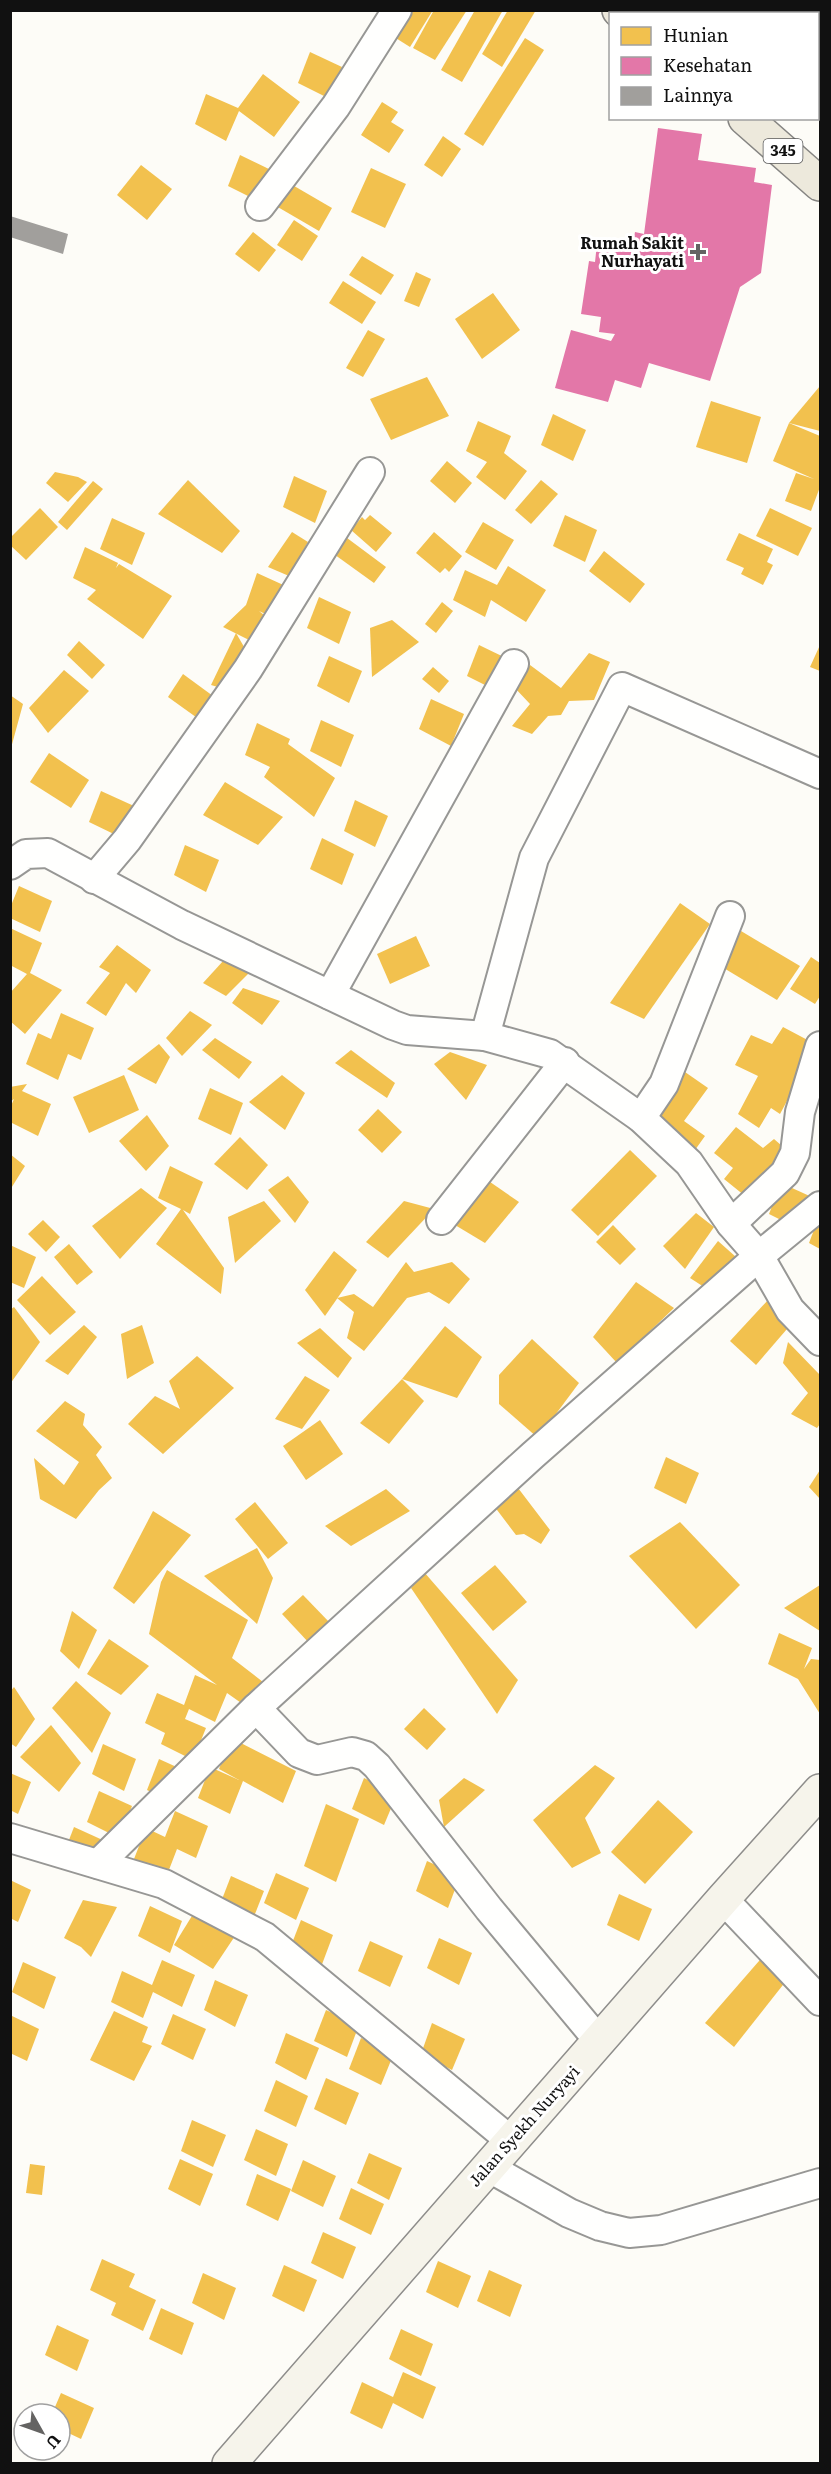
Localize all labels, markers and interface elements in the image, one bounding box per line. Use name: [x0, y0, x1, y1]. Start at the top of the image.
legend: [609, 12, 819, 120]
text: Hunian: [663, 21, 729, 48]
text: Kesehatan: [663, 51, 752, 78]
text: Lainnya: [663, 81, 733, 108]
road number: 345: [764, 139, 802, 163]
place label: Rumah Sakit Nurhayati: [580, 230, 684, 272]
marker: Rumah Sakit Nurhayati: [689, 243, 707, 261]
street label: Jalan Syekh Nuryayi: [462, 2059, 584, 2191]
north arrow: [12, 2402, 72, 2462]
text: U: [41, 2430, 67, 2455]

